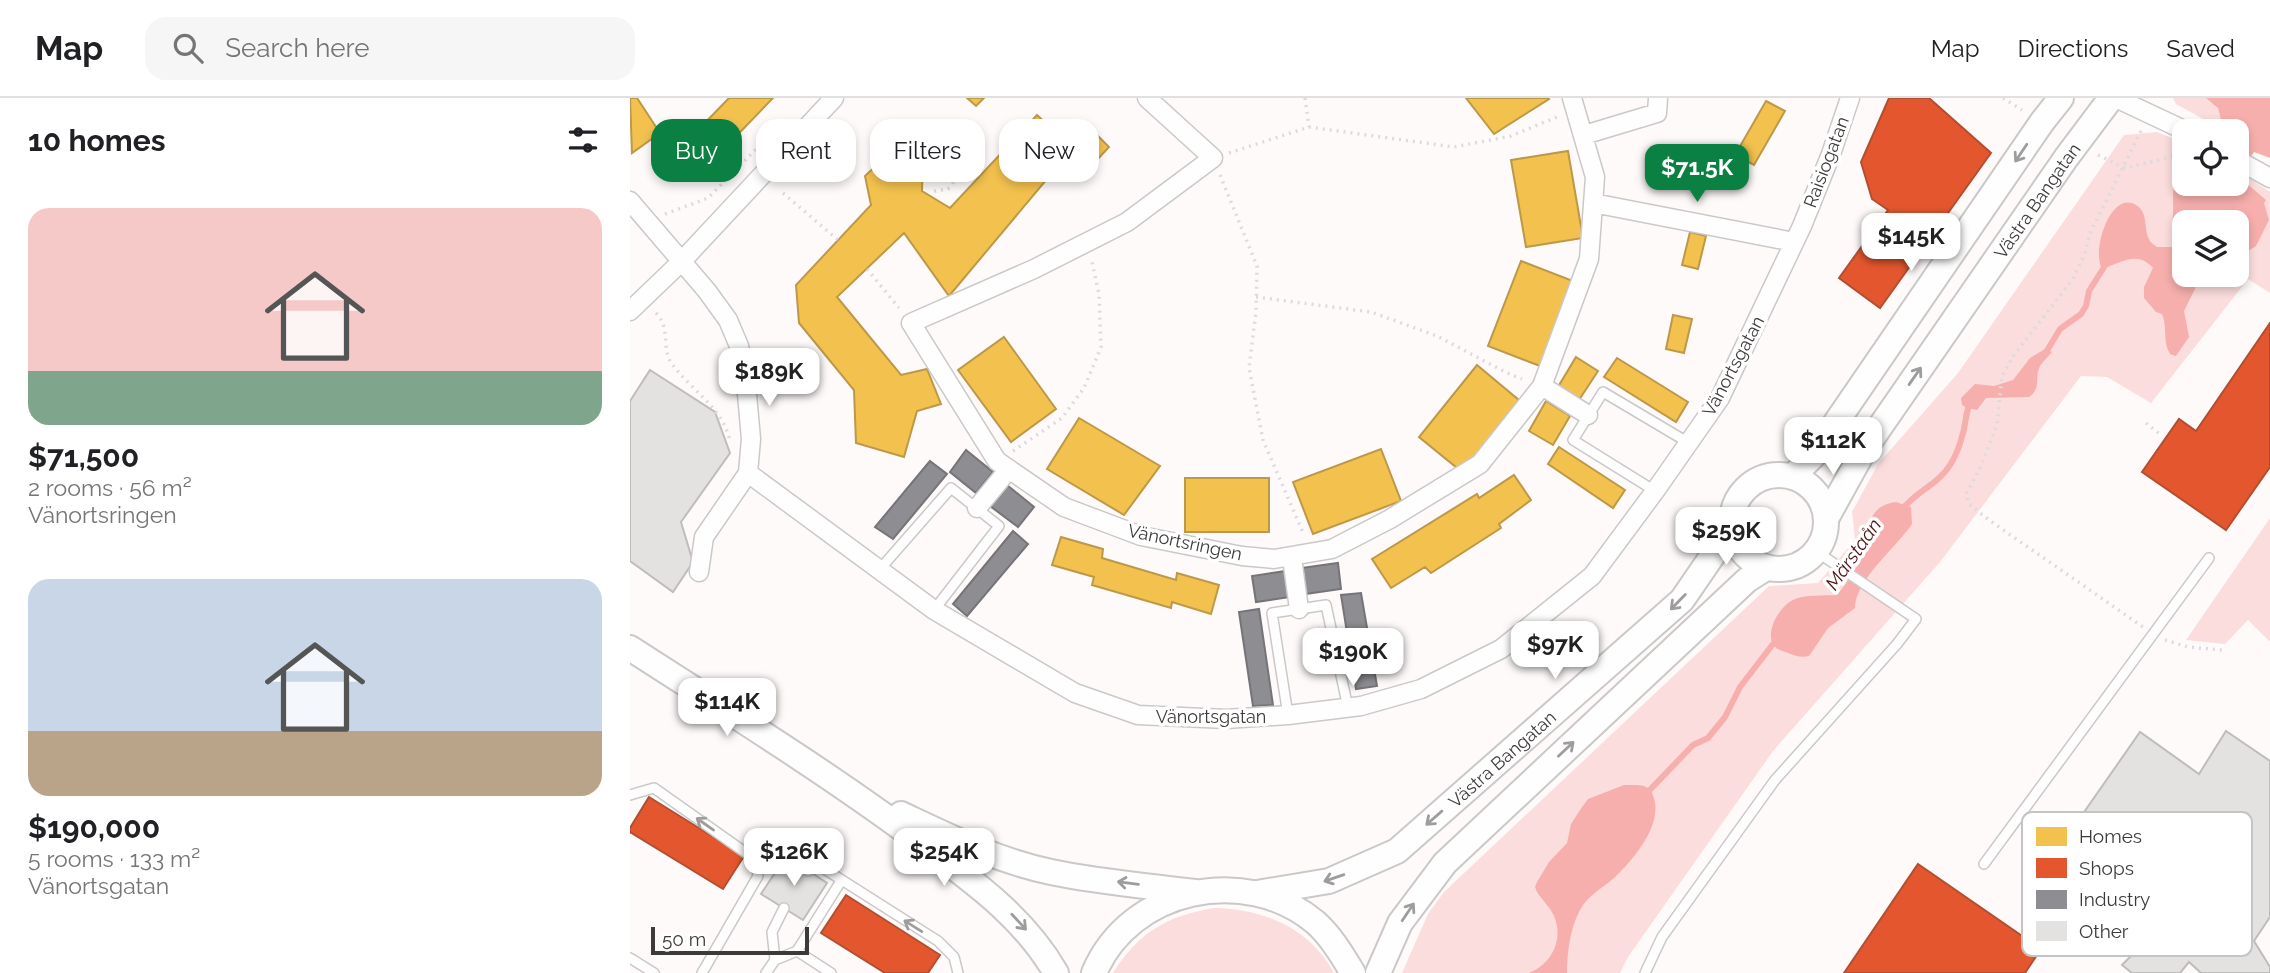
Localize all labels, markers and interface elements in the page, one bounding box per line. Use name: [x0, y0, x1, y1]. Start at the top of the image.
search box: [145, 17, 635, 80]
text: Map: [35, 29, 103, 68]
icon: search: [169, 29, 207, 67]
text: Search here: [225, 33, 370, 63]
text: Map: [1931, 34, 1980, 63]
text: Directions: [2018, 34, 2128, 63]
text: Saved: [2166, 34, 2235, 63]
street label: Raisiogatan: [1799, 113, 1853, 211]
chip: Buy: [651, 119, 742, 182]
chip: Rent: [756, 119, 856, 182]
chip: Filters: [870, 119, 985, 182]
chip: New: [999, 119, 1099, 182]
map controls: [2172, 119, 2249, 287]
button: locate: [2172, 119, 2249, 196]
icon: filters: [564, 121, 602, 159]
text: 10 homes: [28, 123, 165, 158]
street label: Västra Bangatan: [1989, 139, 2084, 262]
one-way arrow: [2014, 143, 2028, 162]
pin: $71.5K: [1640, 144, 1754, 204]
text: $71.5K: [1661, 153, 1733, 180]
button: layers: [2172, 210, 2249, 287]
pin: $145K: [1862, 214, 1960, 273]
text: $145K: [1877, 222, 1945, 249]
icon: home: [252, 253, 378, 379]
street label: Vänortsgatan: [1698, 312, 1768, 420]
pin: $189K: [720, 348, 818, 408]
text: $189K: [735, 357, 803, 384]
one-way arrow: [1908, 367, 1922, 386]
pin: $112K: [1784, 418, 1882, 477]
text: $112K: [1800, 426, 1866, 453]
text: $71,500: [28, 439, 139, 474]
text: 2 rooms · 56 m²: [28, 474, 192, 501]
text: Vänortsringen: [28, 501, 177, 528]
pin: $259K: [1677, 508, 1775, 567]
water label: Märstaån: [1821, 514, 1885, 594]
text: $259K: [1691, 516, 1761, 543]
street label: Vänortsringen: [1126, 520, 1244, 564]
one-way arrow: [1669, 594, 1686, 611]
pin: $97K: [1514, 622, 1596, 681]
icon: home: [252, 624, 378, 750]
pin: $190K: [1304, 628, 1402, 688]
text: $97K: [1527, 630, 1583, 657]
text: $190K: [1319, 637, 1388, 664]
pin: $114K: [678, 678, 776, 738]
text: $114K: [694, 687, 760, 714]
street label: Vänortsgatan: [1156, 706, 1266, 727]
street label: Västra Bangatan: [1444, 706, 1560, 812]
one-way arrow: [1557, 741, 1574, 758]
text: $190,000: [28, 810, 160, 845]
one-way arrow: [1425, 810, 1443, 826]
legend: [2022, 812, 2252, 956]
one-way arrow: [696, 817, 715, 831]
text: Homes: [2079, 825, 2142, 847]
pin: $126K: [745, 828, 843, 888]
pin: $254K: [895, 828, 993, 888]
text: $126K: [760, 837, 828, 864]
text: $254K: [910, 837, 978, 864]
text: 5 rooms · 133 m²: [28, 845, 200, 872]
text: Shops: [2079, 857, 2134, 879]
text: Vänortsgatan: [28, 872, 169, 899]
one-way arrow: [1324, 873, 1346, 885]
one-way arrow: [1117, 877, 1140, 890]
text: Industry: [2079, 888, 2150, 910]
one-way arrow: [1401, 903, 1415, 922]
one-way arrow: [1010, 913, 1027, 930]
one-way arrow: [904, 918, 924, 932]
text: Other: [2079, 920, 2129, 942]
scale bar: [651, 924, 808, 956]
text: 50 m: [662, 928, 706, 950]

